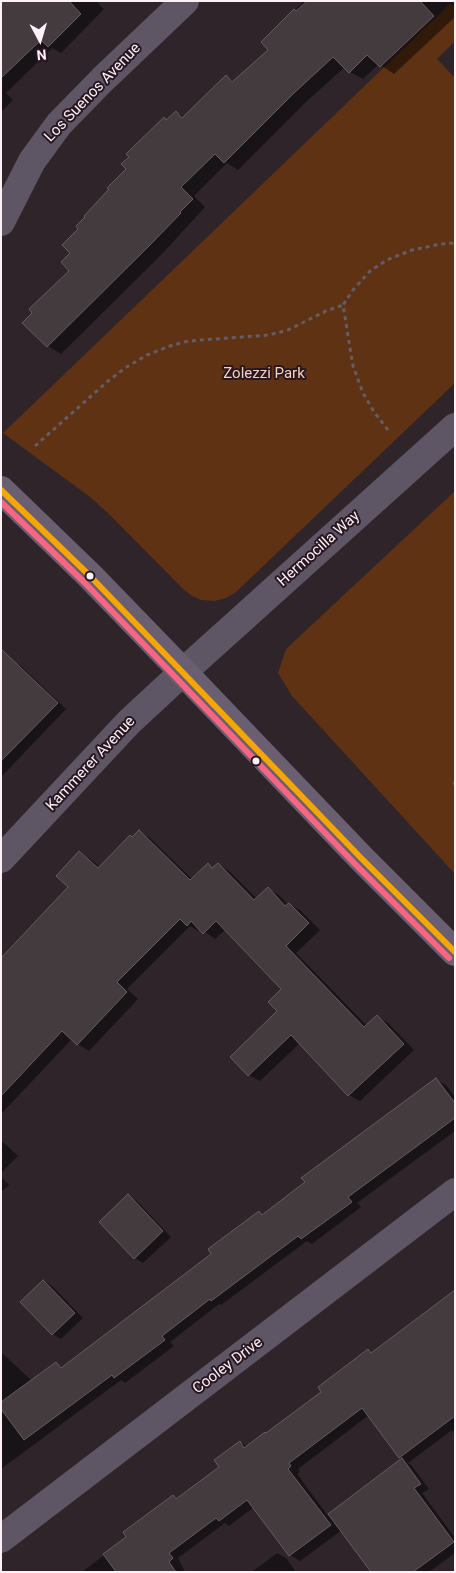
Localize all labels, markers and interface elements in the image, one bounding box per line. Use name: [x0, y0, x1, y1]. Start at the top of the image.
north arrow: [15, 15, 65, 65]
street label: Los Suenos Avenue: [41, 40, 145, 146]
text: N: [36, 46, 47, 63]
park label: Zolezzi Park: [223, 365, 305, 383]
street label: Hermocilla Way: [274, 507, 364, 591]
unlabelled marker: [85, 571, 95, 581]
street label: Kammerer Avenue: [43, 713, 139, 815]
unlabelled marker: [251, 756, 261, 766]
street label: Cooley Drive: [189, 1334, 267, 1398]

